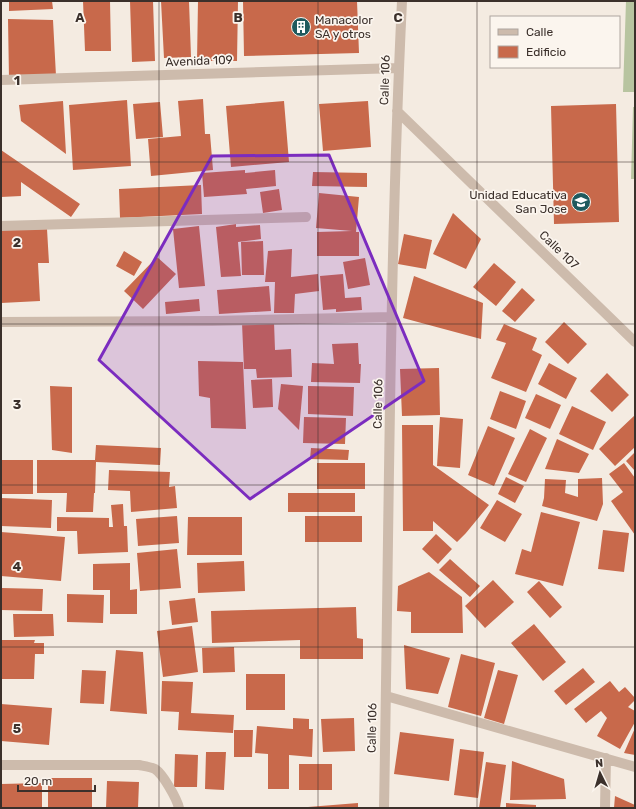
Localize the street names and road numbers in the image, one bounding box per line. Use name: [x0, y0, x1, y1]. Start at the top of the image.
street label: Avenida 109: [165, 53, 233, 69]
street label: Calle 106: [377, 55, 393, 105]
street label: Calle 107: [537, 228, 581, 272]
street label: Calle 106: [371, 379, 385, 429]
street label: Calle 106: [365, 703, 379, 753]

